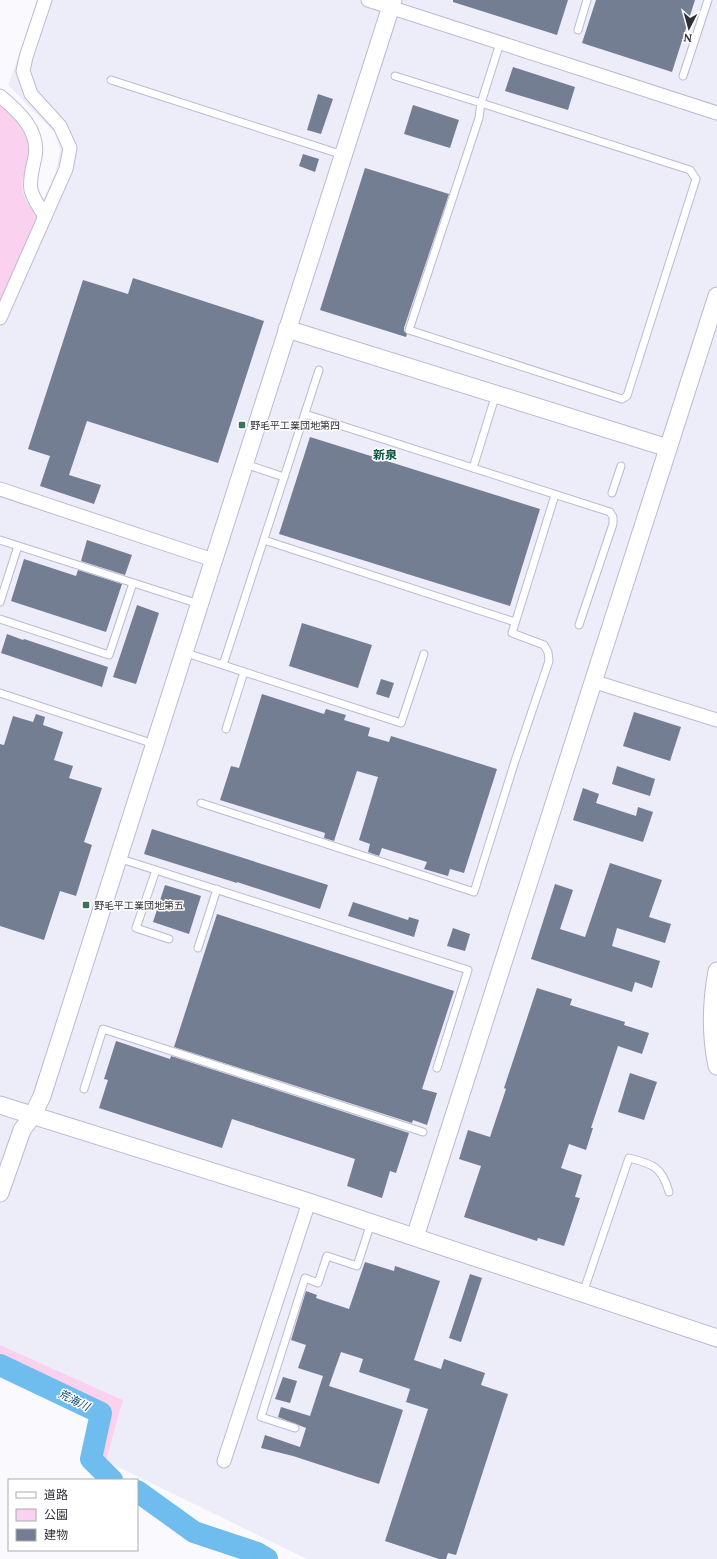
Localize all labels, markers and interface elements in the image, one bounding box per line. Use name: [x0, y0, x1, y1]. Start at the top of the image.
north arrow: [669, 8, 709, 48]
text: N: [683, 30, 693, 45]
place label: 野毛平工業団地第四: [250, 419, 340, 432]
marker: 野毛平工業団地第四: [237, 420, 247, 430]
district label: 新泉: [373, 447, 397, 462]
place label: 野毛平工業団地第五: [94, 899, 184, 912]
marker: 野毛平工業団地第五: [81, 900, 91, 910]
water label: 荒海川: [56, 1386, 93, 1414]
legend: [8, 1479, 138, 1551]
text: 道路: [44, 1487, 68, 1502]
text: 公園: [44, 1507, 68, 1522]
text: 建物: [44, 1527, 68, 1542]

